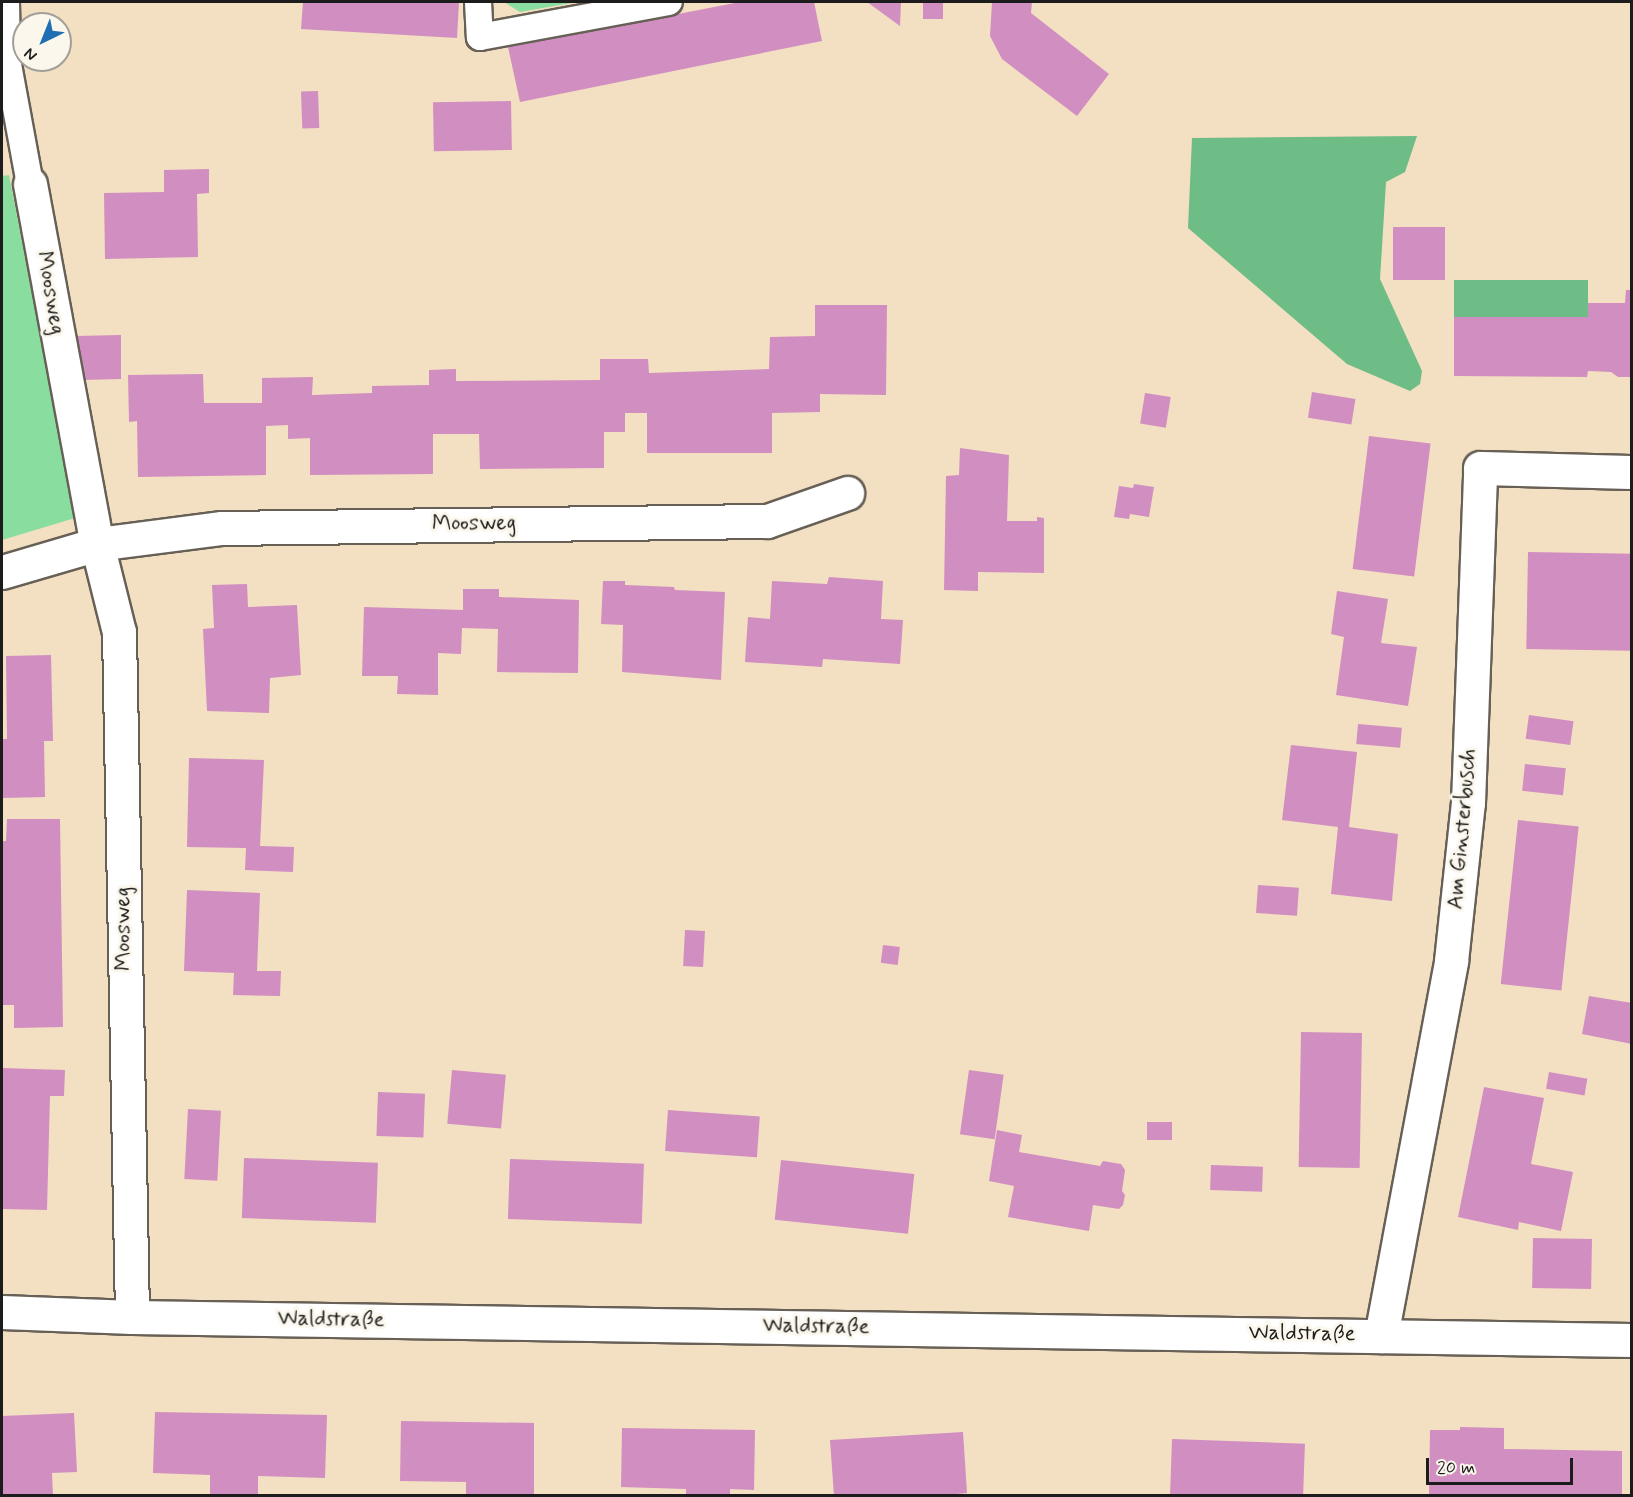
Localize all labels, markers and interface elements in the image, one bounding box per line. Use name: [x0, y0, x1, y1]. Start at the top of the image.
north arrow: [12, 12, 72, 72]
text: N: [20, 43, 42, 65]
street label: Moosweg: [30, 249, 70, 337]
street label: Moosweg: [432, 510, 516, 538]
street label: Am Ginsterbusch: [1443, 750, 1483, 908]
street label: Moosweg: [110, 887, 138, 971]
street label: Waldstraße: [277, 1306, 385, 1334]
street label: Waldstraße: [762, 1313, 870, 1341]
street label: Waldstraße: [1248, 1320, 1356, 1348]
scale bar: [1429, 1446, 1576, 1484]
text: 20 m: [1437, 1456, 1475, 1480]

